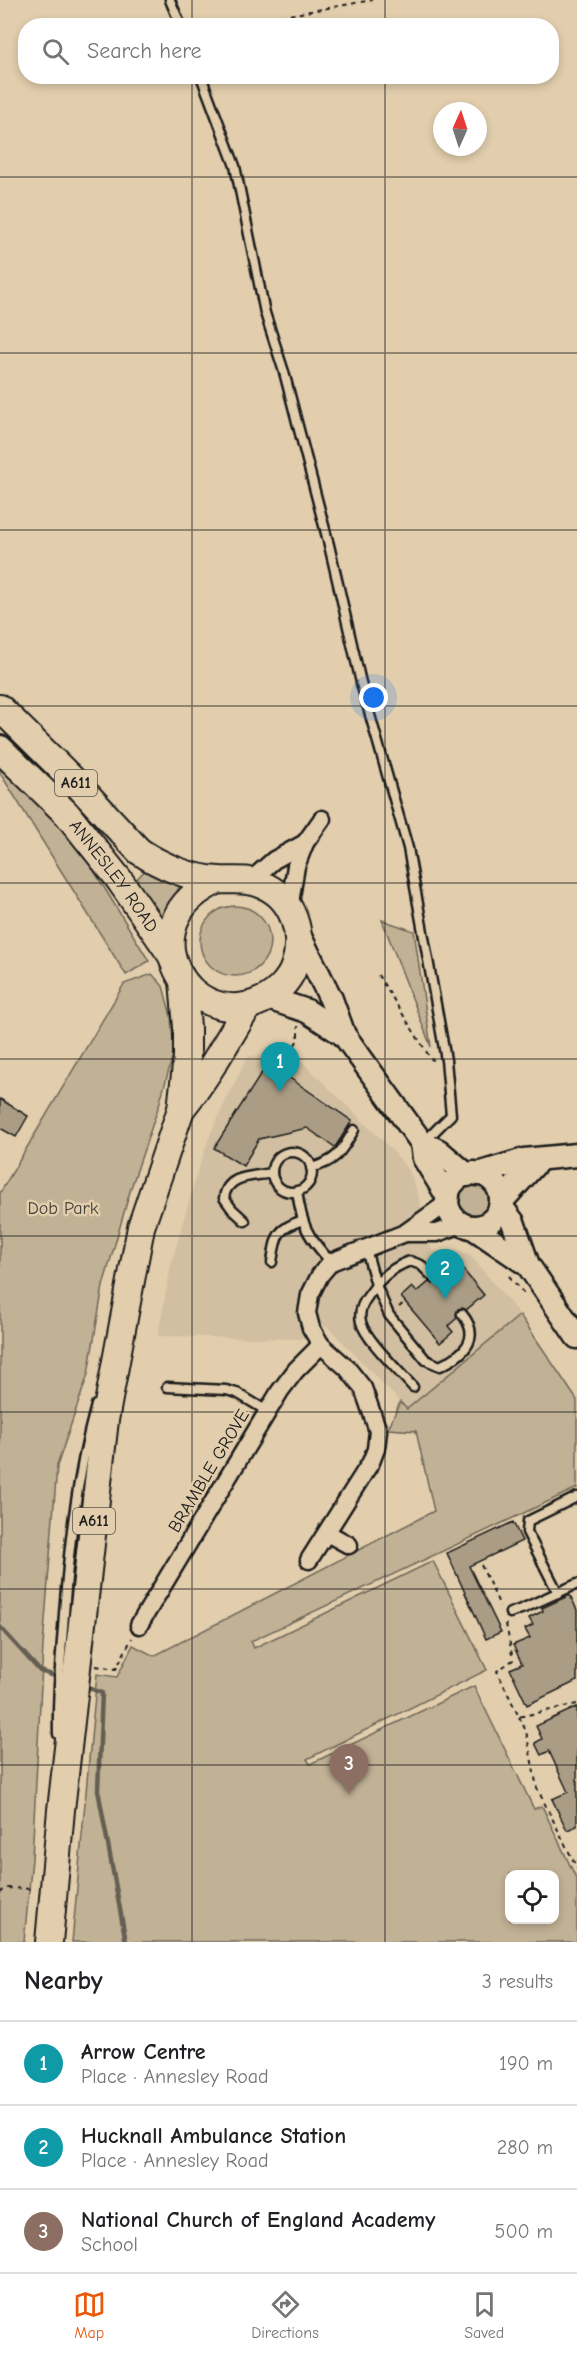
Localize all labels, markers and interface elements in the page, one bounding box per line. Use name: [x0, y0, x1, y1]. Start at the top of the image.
search box: [18, 18, 559, 84]
icon: search: [39, 35, 72, 68]
text: Search here: [87, 38, 202, 64]
north arrow: [433, 102, 487, 156]
your location: [359, 683, 388, 712]
road number: A611: [55, 770, 97, 796]
street label: ANNESLEY ROAD: [65, 815, 163, 936]
pin: 1: [260, 1042, 300, 1092]
park label: Dob Park: [28, 1198, 99, 1219]
pin: 2: [426, 1250, 464, 1299]
street label: BRAMBLE GROVE: [164, 1406, 254, 1536]
road number: A611: [73, 1508, 115, 1534]
pin: 3: [330, 1744, 368, 1794]
map controls: [505, 1870, 559, 1924]
button: locate: [505, 1870, 559, 1924]
text: Nearby: [24, 1966, 103, 1996]
text: 3 results: [482, 1970, 553, 1993]
text: Arrow Centre: [81, 2039, 206, 2065]
text: 1: [40, 2052, 47, 2075]
text: 190 m: [499, 2052, 553, 2075]
text: Place · Annesley Road: [81, 2065, 269, 2088]
text: Hucknall Ambulance Station: [81, 2123, 346, 2149]
text: 2: [39, 2136, 48, 2159]
text: 280 m: [497, 2136, 553, 2159]
text: Place · Annesley Road: [81, 2149, 269, 2172]
text: National Church of England Academy: [81, 2207, 435, 2233]
text: 3: [39, 2220, 48, 2243]
text: 500 m: [495, 2220, 553, 2243]
text: School: [81, 2233, 138, 2256]
tab: Map: [73, 2288, 106, 2342]
tab: Directions: [251, 2288, 319, 2342]
tab: Saved: [464, 2288, 504, 2342]

